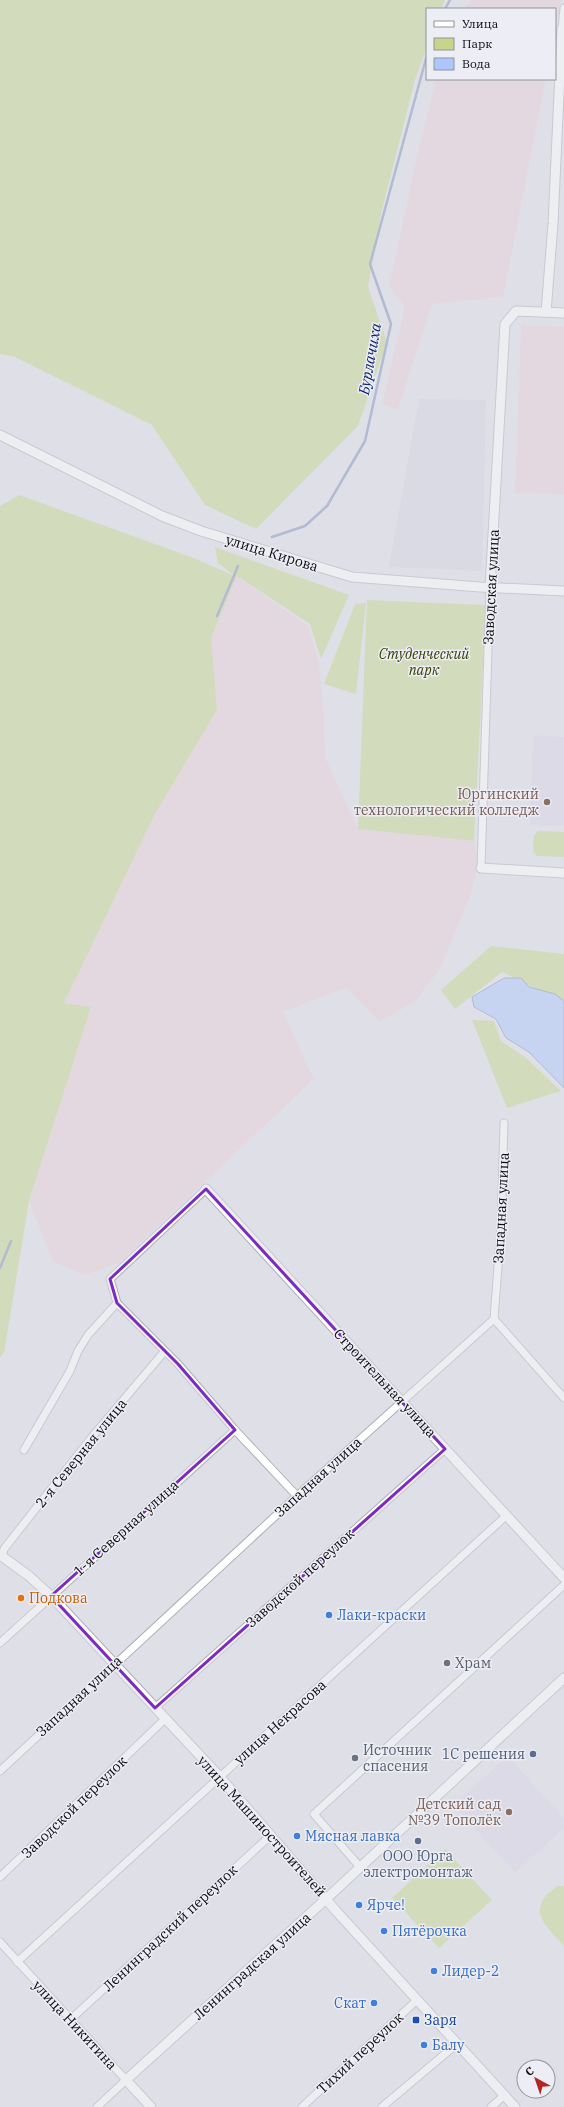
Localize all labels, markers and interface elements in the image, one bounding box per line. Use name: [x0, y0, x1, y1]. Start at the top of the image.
legend: [426, 8, 556, 80]
text: Улица: [462, 16, 499, 31]
text: Парк: [462, 36, 492, 51]
text: Вода: [462, 56, 491, 71]
water label: Бурлачиха: [354, 321, 385, 397]
street label: Заводская улица: [479, 528, 503, 645]
street label: улица Кирова: [224, 530, 321, 576]
park label: Студенческий парк: [379, 645, 469, 679]
place label: Юргинский технологический колледж: [354, 785, 539, 819]
marker: Юргинский технологический колледж: [542, 797, 552, 807]
street label: Западная улица: [489, 1152, 513, 1264]
street label: Строительная улица: [330, 1325, 441, 1442]
street label: 2-я Северная улица: [31, 1394, 131, 1511]
street label: Западная улица: [271, 1433, 366, 1521]
street label: 1-я Северная улица: [70, 1476, 183, 1580]
street label: Заводской переулок: [242, 1525, 358, 1631]
place label: Подкова: [29, 1589, 88, 1607]
marker: Подкова: [16, 1593, 26, 1603]
place label: Лаки-краски: [337, 1606, 426, 1624]
marker: Лаки-краски: [324, 1610, 334, 1620]
street label: Западная улица: [32, 1651, 126, 1741]
place label: Храм: [455, 1654, 491, 1672]
marker: Храм: [442, 1658, 452, 1668]
street label: улица Некрасова: [230, 1676, 330, 1768]
place label: Источник спасения: [363, 1741, 432, 1775]
place label: 1С решения: [442, 1745, 525, 1763]
marker: 1С решения: [528, 1749, 538, 1759]
street label: Заводской переулок: [17, 1752, 131, 1862]
street label: улица Машиностроителей: [194, 1752, 330, 1900]
marker: Источник спасения: [350, 1753, 360, 1763]
place label: Детский сад №39 Тополёк: [408, 1795, 501, 1829]
marker: Детский сад №39 Тополёк: [504, 1807, 514, 1817]
place label: Мясная лавка: [305, 1827, 401, 1845]
marker: Мясная лавка: [292, 1831, 302, 1841]
marker: ООО Юрга электромонтаж: [413, 1836, 423, 1846]
place label: ООО Юрга электромонтаж: [363, 1847, 473, 1881]
street label: Ленинградский переулок: [99, 1861, 241, 1995]
place label: Ярче!: [367, 1896, 405, 1914]
marker: Ярче!: [354, 1900, 364, 1910]
street label: Ленинградская улица: [189, 1908, 315, 2024]
place label: Пятёрочка: [392, 1922, 467, 1940]
marker: Пятёрочка: [379, 1926, 389, 1936]
place label: Лидер-2: [442, 1962, 499, 1980]
marker: Лидер-2: [429, 1966, 439, 1976]
street label: улица Никитина: [29, 1977, 121, 2074]
place label: Скат: [334, 1994, 366, 2012]
marker: Скат: [369, 1998, 379, 2008]
street label: Тихий переулок: [313, 2008, 407, 2098]
place label: Заря: [424, 2011, 457, 2029]
marker: Заря: [411, 2015, 421, 2025]
place label: Балу: [432, 2036, 465, 2054]
marker: Балу: [419, 2040, 429, 2050]
north arrow: [516, 2059, 556, 2099]
text: С: [522, 2064, 537, 2079]

